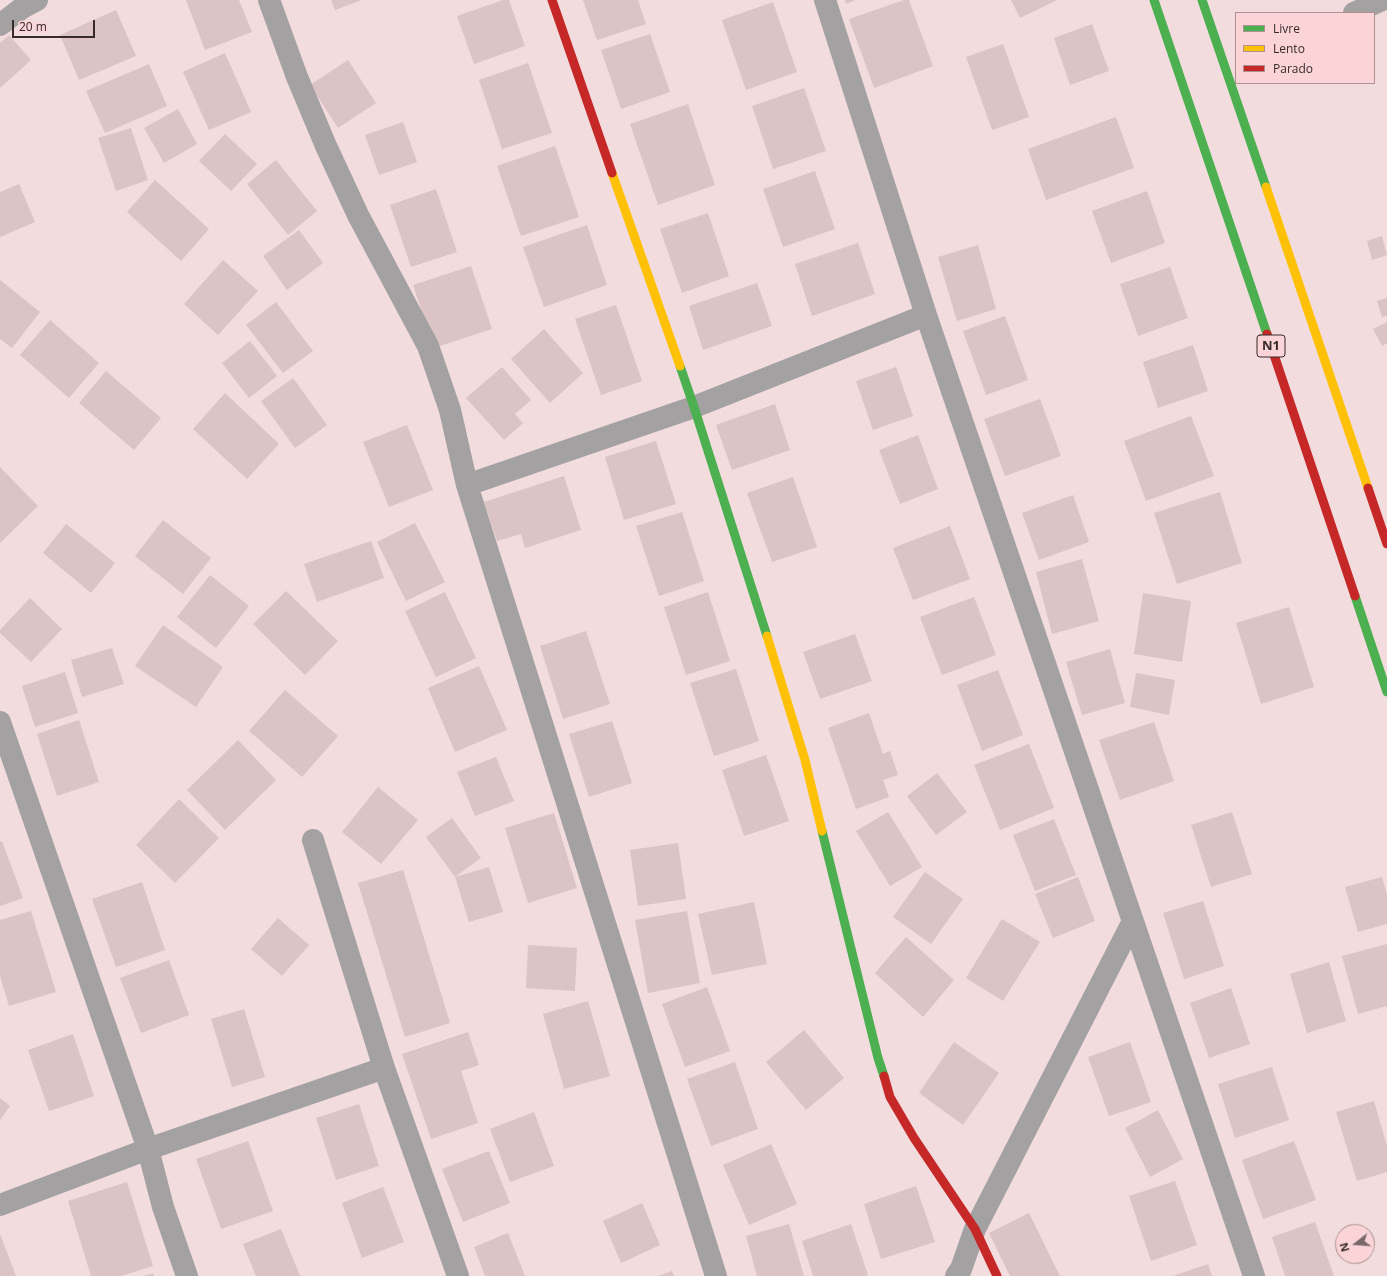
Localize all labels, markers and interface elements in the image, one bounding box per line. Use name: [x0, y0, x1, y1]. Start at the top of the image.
scale bar: [14, 12, 97, 38]
legend: [1235, 12, 1375, 84]
text: 20 m: [19, 18, 47, 35]
text: Livre: [1273, 20, 1300, 37]
text: Lento: [1273, 40, 1305, 57]
text: Parado: [1273, 60, 1313, 77]
road number: N1: [1257, 335, 1285, 357]
north arrow: [1335, 1224, 1375, 1264]
text: N: [1336, 1241, 1352, 1254]

